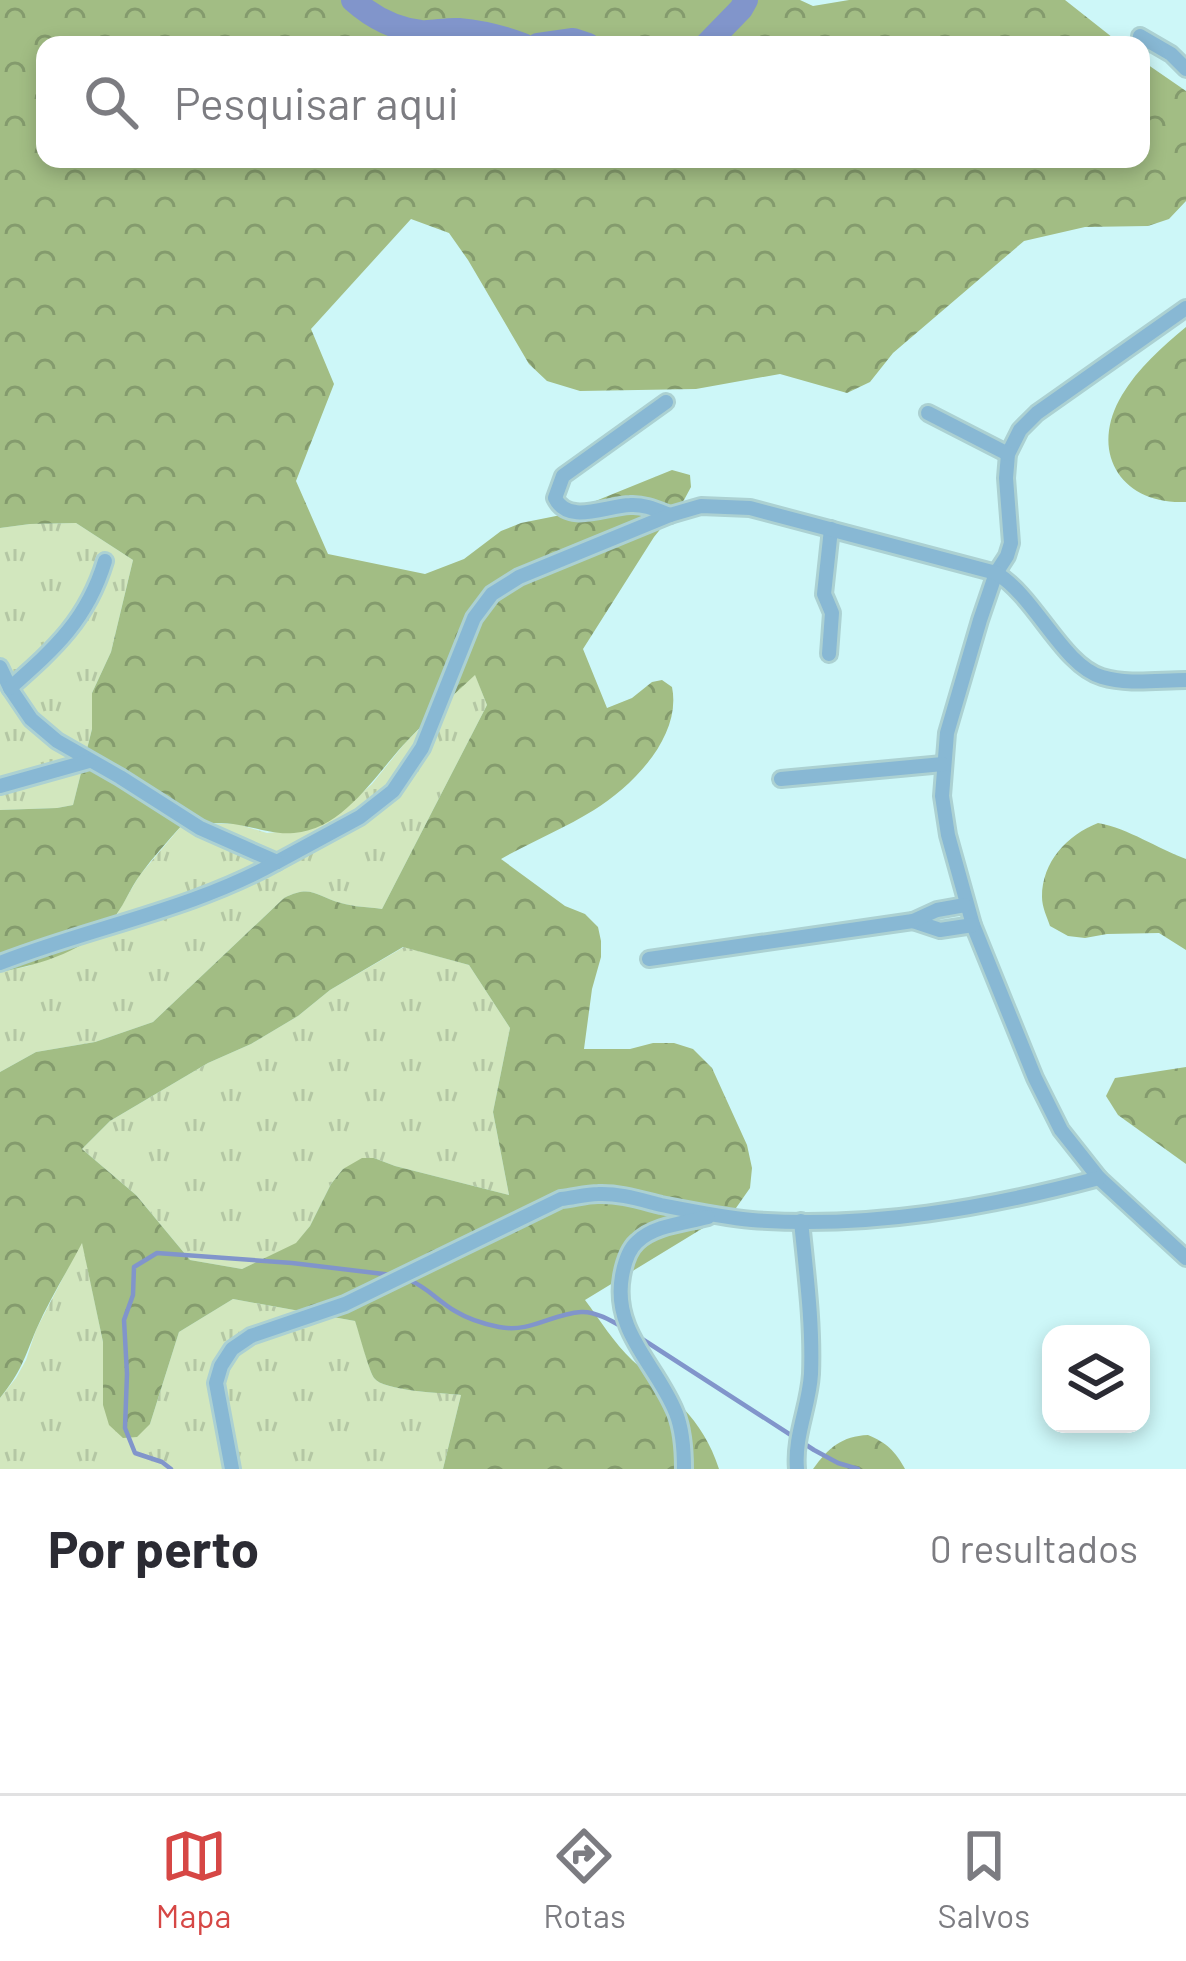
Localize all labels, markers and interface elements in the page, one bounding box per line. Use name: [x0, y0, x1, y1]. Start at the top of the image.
search box: [36, 36, 1150, 168]
icon: search: [78, 69, 144, 135]
text: Pesquisar aqui: [174, 75, 459, 129]
map controls: [1042, 1325, 1150, 1433]
button: layers: [1042, 1325, 1150, 1433]
text: Por perto: [48, 1517, 259, 1578]
text: 0 resultados: [930, 1524, 1138, 1571]
tab: Mapa: [156, 1823, 231, 1935]
tab: Rotas: [543, 1823, 626, 1935]
tab: Salvos: [937, 1823, 1030, 1935]

